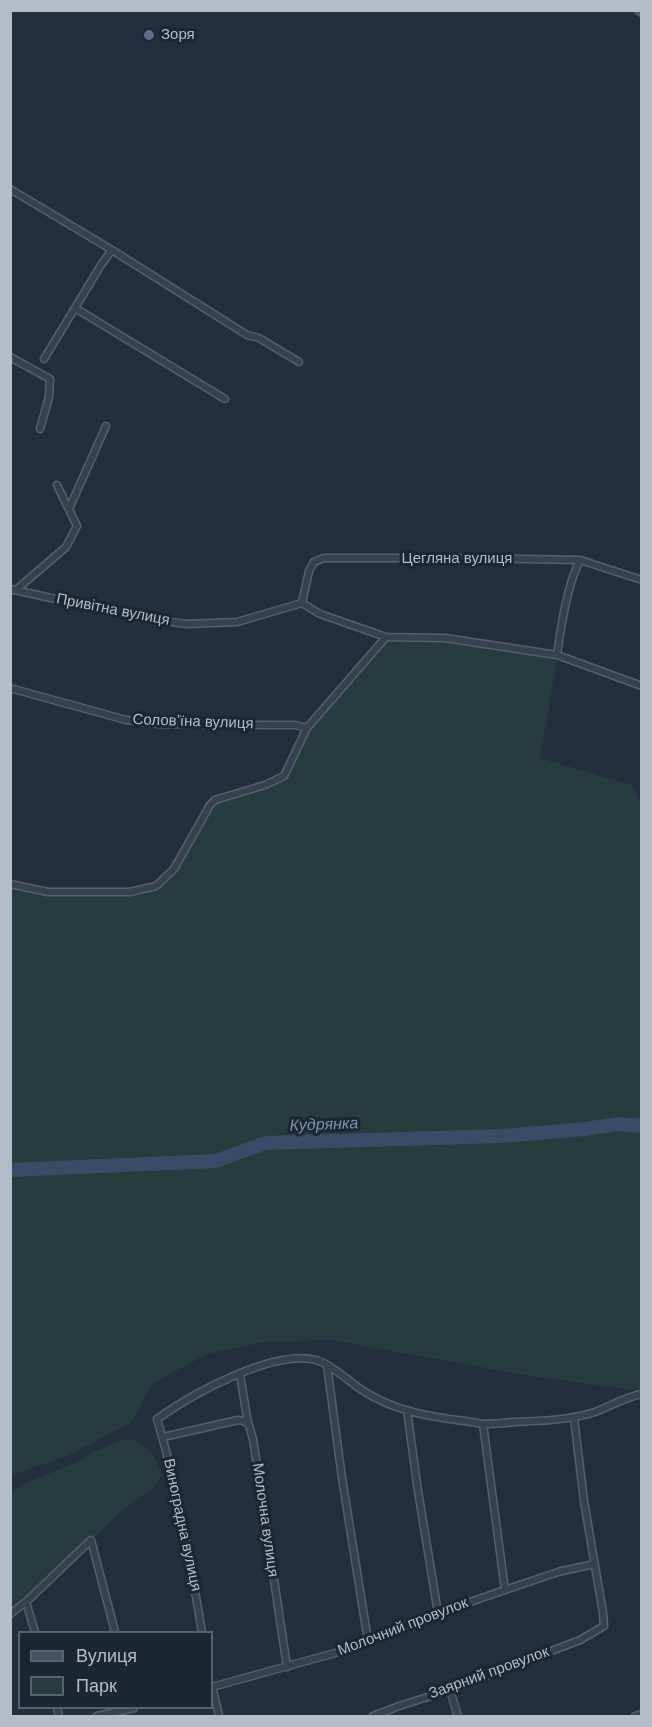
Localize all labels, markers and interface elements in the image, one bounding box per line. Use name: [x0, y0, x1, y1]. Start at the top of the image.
place label: Зоря: [161, 26, 195, 44]
marker: Зоря: [142, 28, 156, 42]
street label: Цегляна вулиця: [402, 550, 512, 568]
street label: Привітна вулиця: [55, 590, 171, 630]
street label: Соловʼїна вулиця: [132, 711, 254, 733]
water label: Кудрянка: [289, 1114, 359, 1136]
street label: Виноградна вулиця: [159, 1457, 205, 1593]
street label: Молочна вулиця: [248, 1462, 282, 1578]
street label: Молочний провулок: [335, 1594, 471, 1660]
legend: [18, 1631, 213, 1709]
street label: Заярний провулок: [426, 1643, 552, 1703]
text: Вулиця: [76, 1646, 137, 1666]
text: Парк: [76, 1676, 117, 1696]

